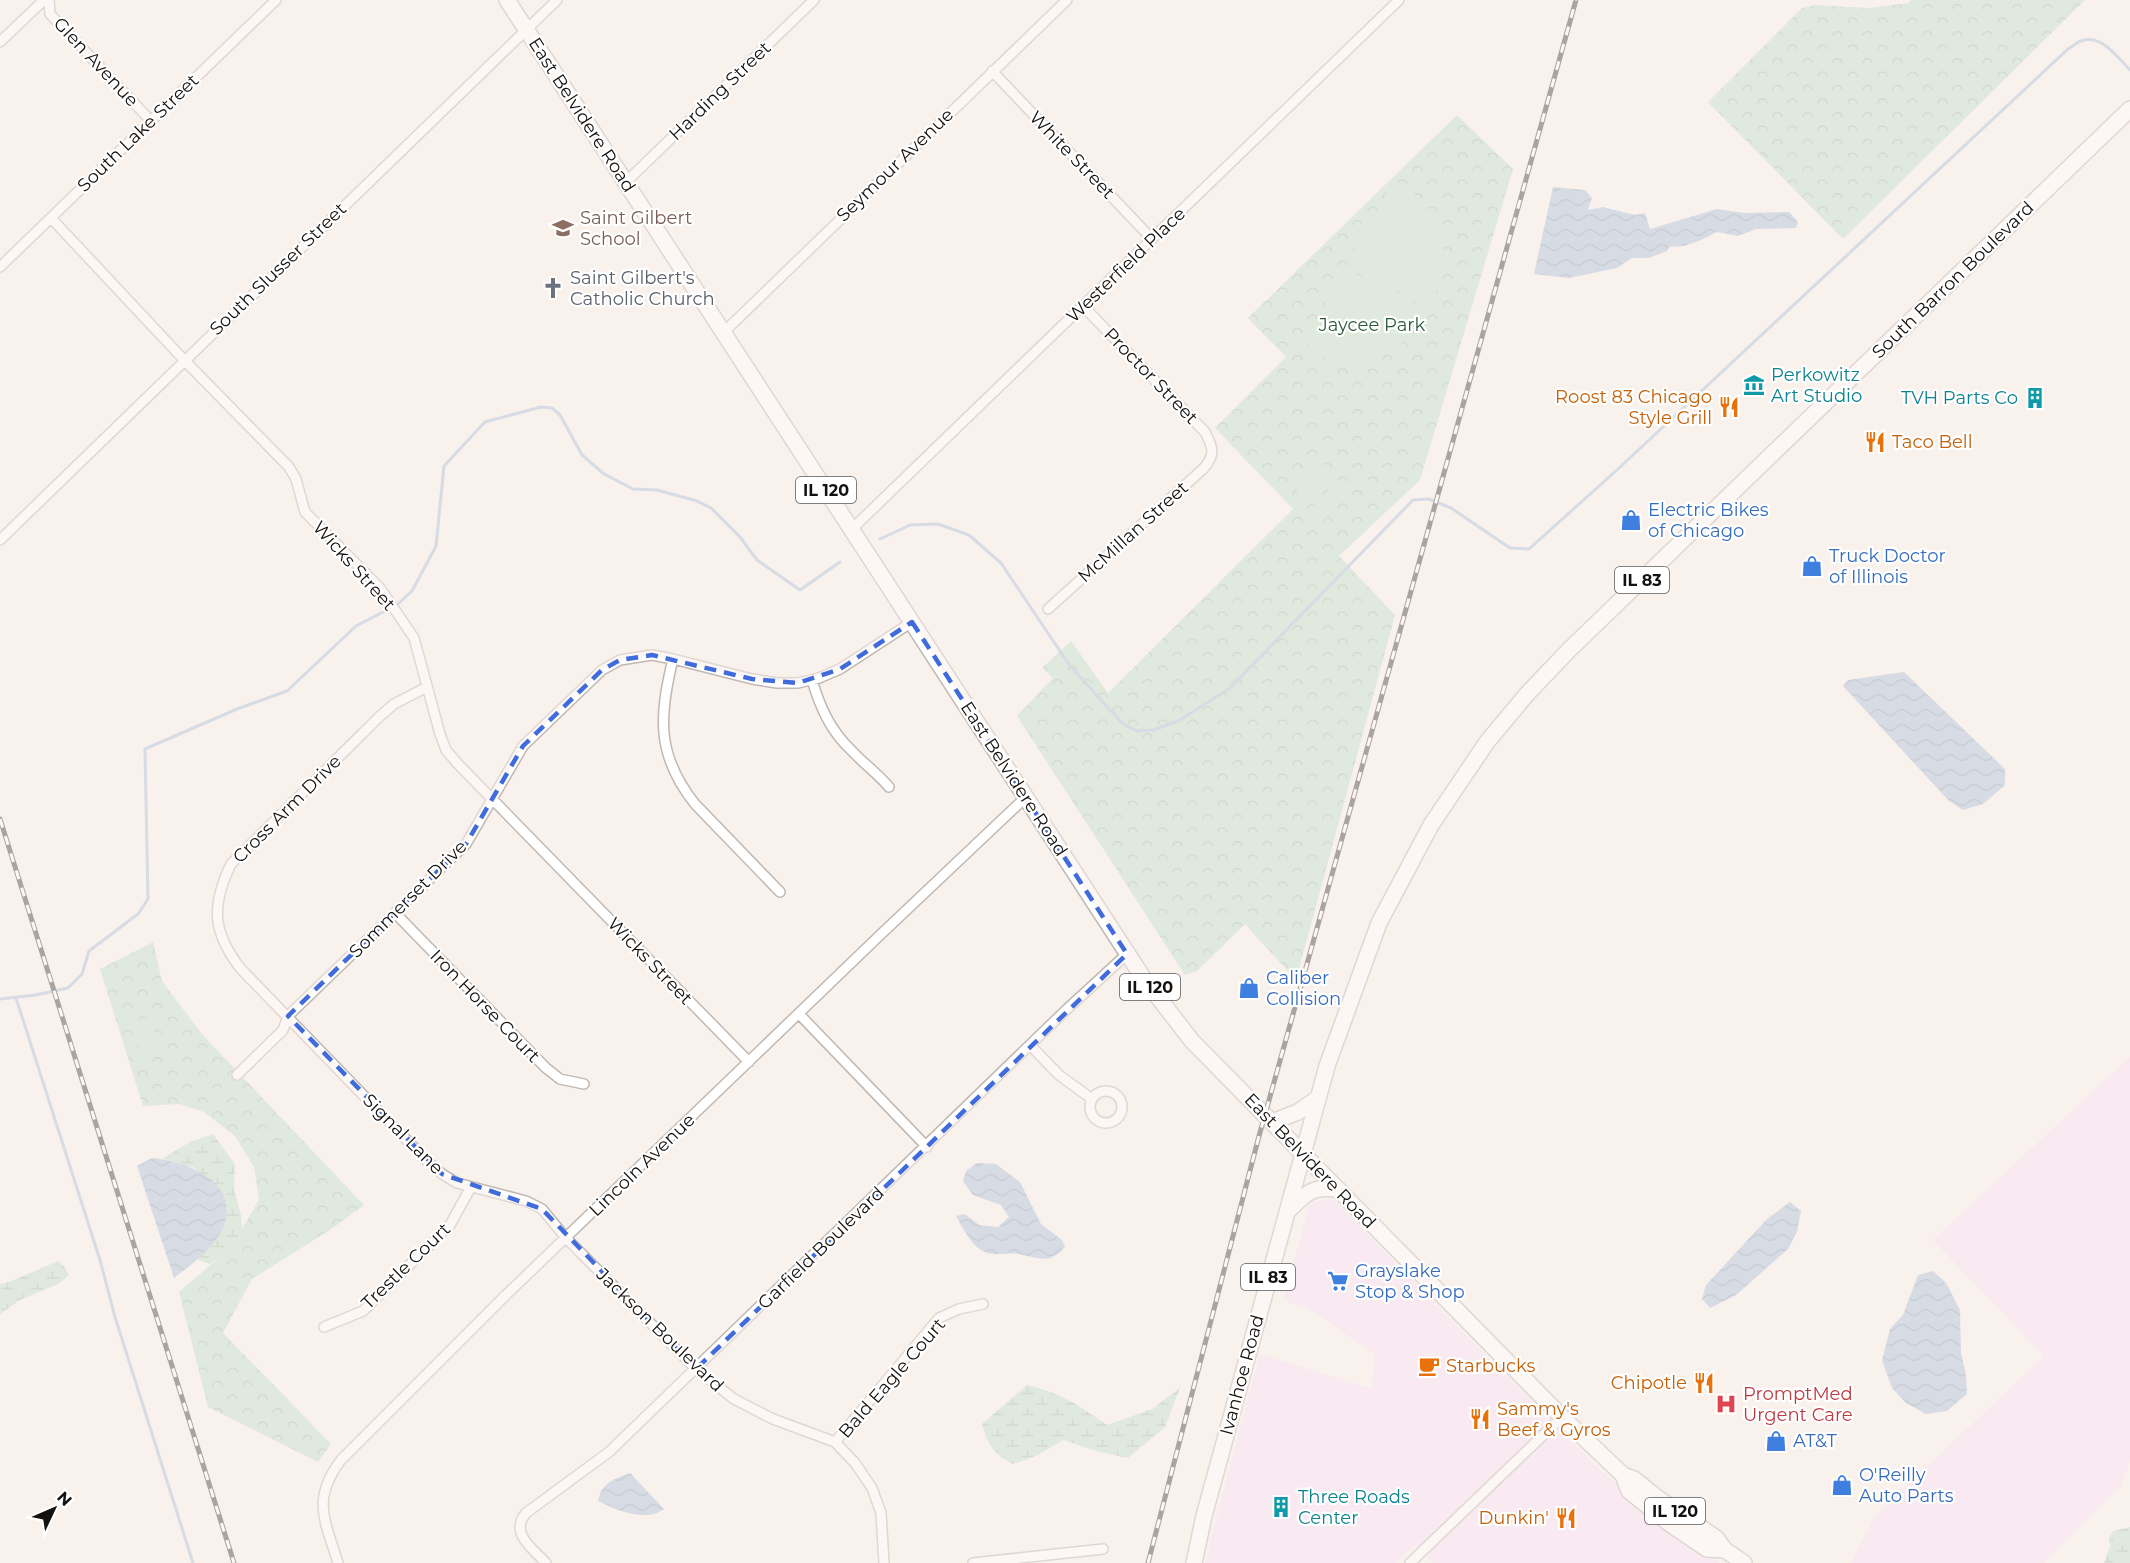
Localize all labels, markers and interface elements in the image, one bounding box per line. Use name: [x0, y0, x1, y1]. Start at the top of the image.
street label: Glen Avenue: [49, 13, 143, 111]
street label: East Belvidere Road: [524, 34, 640, 196]
street label: Harding Street: [665, 37, 775, 145]
street label: South Lake Street: [73, 69, 203, 197]
street label: Seymour Avenue: [832, 104, 958, 226]
street label: White Street: [1025, 107, 1119, 203]
street label: South Barron Boulevard: [1867, 197, 2039, 363]
street label: South Slusser Street: [205, 198, 351, 340]
street label: Westerfield Place: [1062, 203, 1190, 327]
place label: Saint Gilbert School: [580, 207, 692, 250]
school or university icon: Saint Gilbert School: [551, 216, 575, 240]
place label: Saint Gilbert's Catholic Church: [570, 267, 715, 310]
church icon: Saint Gilbert's Catholic Church: [541, 276, 565, 300]
park label: Jaycee Park: [1318, 314, 1425, 336]
street label: Proctor Street: [1099, 323, 1203, 429]
place label: Perkowitz Art Studio: [1771, 364, 1862, 407]
museum icon: Perkowitz Art Studio: [1742, 373, 1766, 397]
place label: Roost 83 Chicago Style Grill: [1555, 386, 1712, 429]
building icon: TVH Parts Co: [2023, 386, 2047, 410]
place label: TVH Parts Co: [1901, 387, 2018, 409]
restaurant icon: Roost 83 Chicago Style Grill: [1717, 395, 1741, 419]
restaurant icon: Taco Bell: [1863, 430, 1887, 454]
place label: Taco Bell: [1892, 431, 1973, 453]
road number: IL 120: [796, 477, 856, 503]
street label: McMillan Street: [1073, 477, 1193, 587]
place label: Electric Bikes of Chicago: [1648, 499, 1769, 542]
shop icon: Electric Bikes of Chicago: [1619, 508, 1643, 532]
street label: Wicks Street: [308, 517, 400, 615]
place label: Truck Doctor of Illinois: [1829, 545, 1946, 588]
shop icon: Truck Doctor of Illinois: [1800, 554, 1824, 578]
road number: IL 83: [1615, 567, 1669, 593]
street label: East Belvidere Road: [956, 698, 1072, 860]
street label: Cross Arm Drive: [228, 750, 346, 868]
street label: Sommerset Drive: [345, 835, 472, 962]
street label: Wicks Street: [603, 913, 697, 1009]
street label: Iron Horse Court: [425, 945, 545, 1067]
place label: Caliber Collision: [1266, 967, 1341, 1010]
road number: IL 120: [1120, 974, 1180, 1000]
shop icon: Caliber Collision: [1237, 976, 1261, 1000]
street label: Signal Lane: [358, 1089, 448, 1179]
street label: East Belvidere Road: [1240, 1089, 1380, 1233]
street label: Lincoln Avenue: [585, 1109, 700, 1221]
street label: Garfield Boulevard: [753, 1182, 889, 1314]
street label: Trestle Court: [357, 1218, 455, 1314]
place label: Grayslake Stop & Shop: [1355, 1260, 1465, 1303]
street label: Jackson Boulevard: [591, 1263, 728, 1397]
road number: IL 83: [1241, 1264, 1295, 1290]
supermarket icon: Grayslake Stop & Shop: [1326, 1269, 1350, 1293]
street label: Ivanhoe Road: [1215, 1312, 1269, 1438]
street label: Bald Eagle Court: [834, 1314, 950, 1442]
cafe icon: Starbucks: [1417, 1354, 1441, 1378]
place label: Starbucks: [1446, 1355, 1535, 1377]
restaurant icon: Chipotle: [1692, 1371, 1716, 1395]
place label: Chipotle: [1611, 1372, 1687, 1394]
place label: PromptMed Urgent Care: [1743, 1383, 1853, 1426]
hospital icon: PromptMed Urgent Care: [1714, 1392, 1738, 1416]
place label: Sammy's Beef & Gyros: [1497, 1398, 1611, 1441]
restaurant icon: Sammy's Beef & Gyros: [1468, 1407, 1492, 1431]
shop icon: AT&T: [1764, 1429, 1788, 1453]
place label: AT&T: [1793, 1430, 1838, 1452]
place label: O'Reilly Auto Parts: [1859, 1464, 1954, 1507]
shop icon: O'Reilly Auto Parts: [1830, 1473, 1854, 1497]
north arrow: [24, 1479, 84, 1539]
place label: Three Roads Center: [1298, 1486, 1410, 1529]
text: N: [53, 1488, 76, 1510]
building icon: Three Roads Center: [1269, 1495, 1293, 1519]
road number: IL 120: [1645, 1498, 1705, 1524]
restaurant icon: Dunkin': [1554, 1506, 1578, 1530]
place label: Dunkin': [1478, 1507, 1549, 1529]

